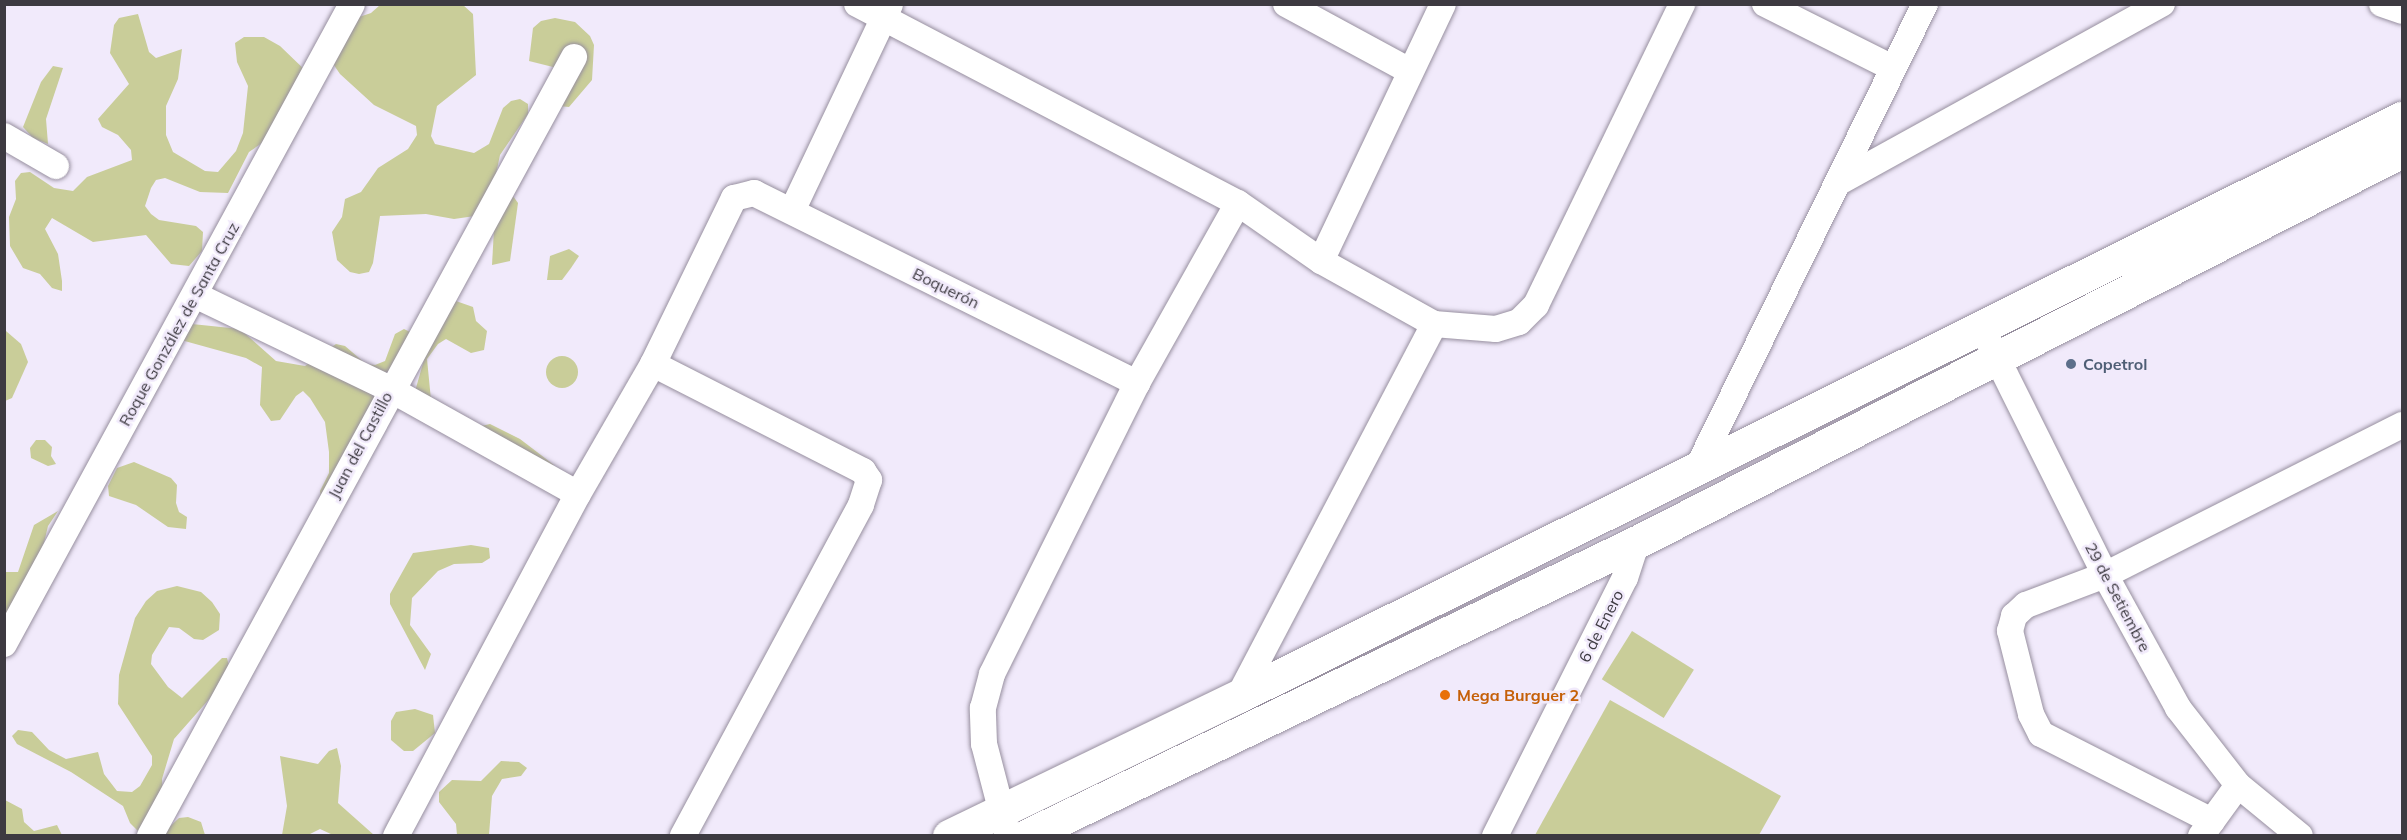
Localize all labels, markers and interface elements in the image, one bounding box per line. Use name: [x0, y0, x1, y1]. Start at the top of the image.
street label: Roque González de Santa Cruz: [115, 219, 243, 429]
street label: Boquerón: [910, 264, 982, 312]
place label: Copetrol: [2083, 354, 2147, 374]
marker: Copetrol: [2064, 357, 2078, 371]
street label: Juan del Castillo: [324, 388, 396, 502]
street label: 29 de Setiembre: [2081, 539, 2155, 655]
street label: 6 de Enero: [1575, 587, 1627, 665]
place label: Mega Burguer 2: [1457, 685, 1579, 705]
marker: Mega Burguer 2: [1438, 688, 1452, 702]

